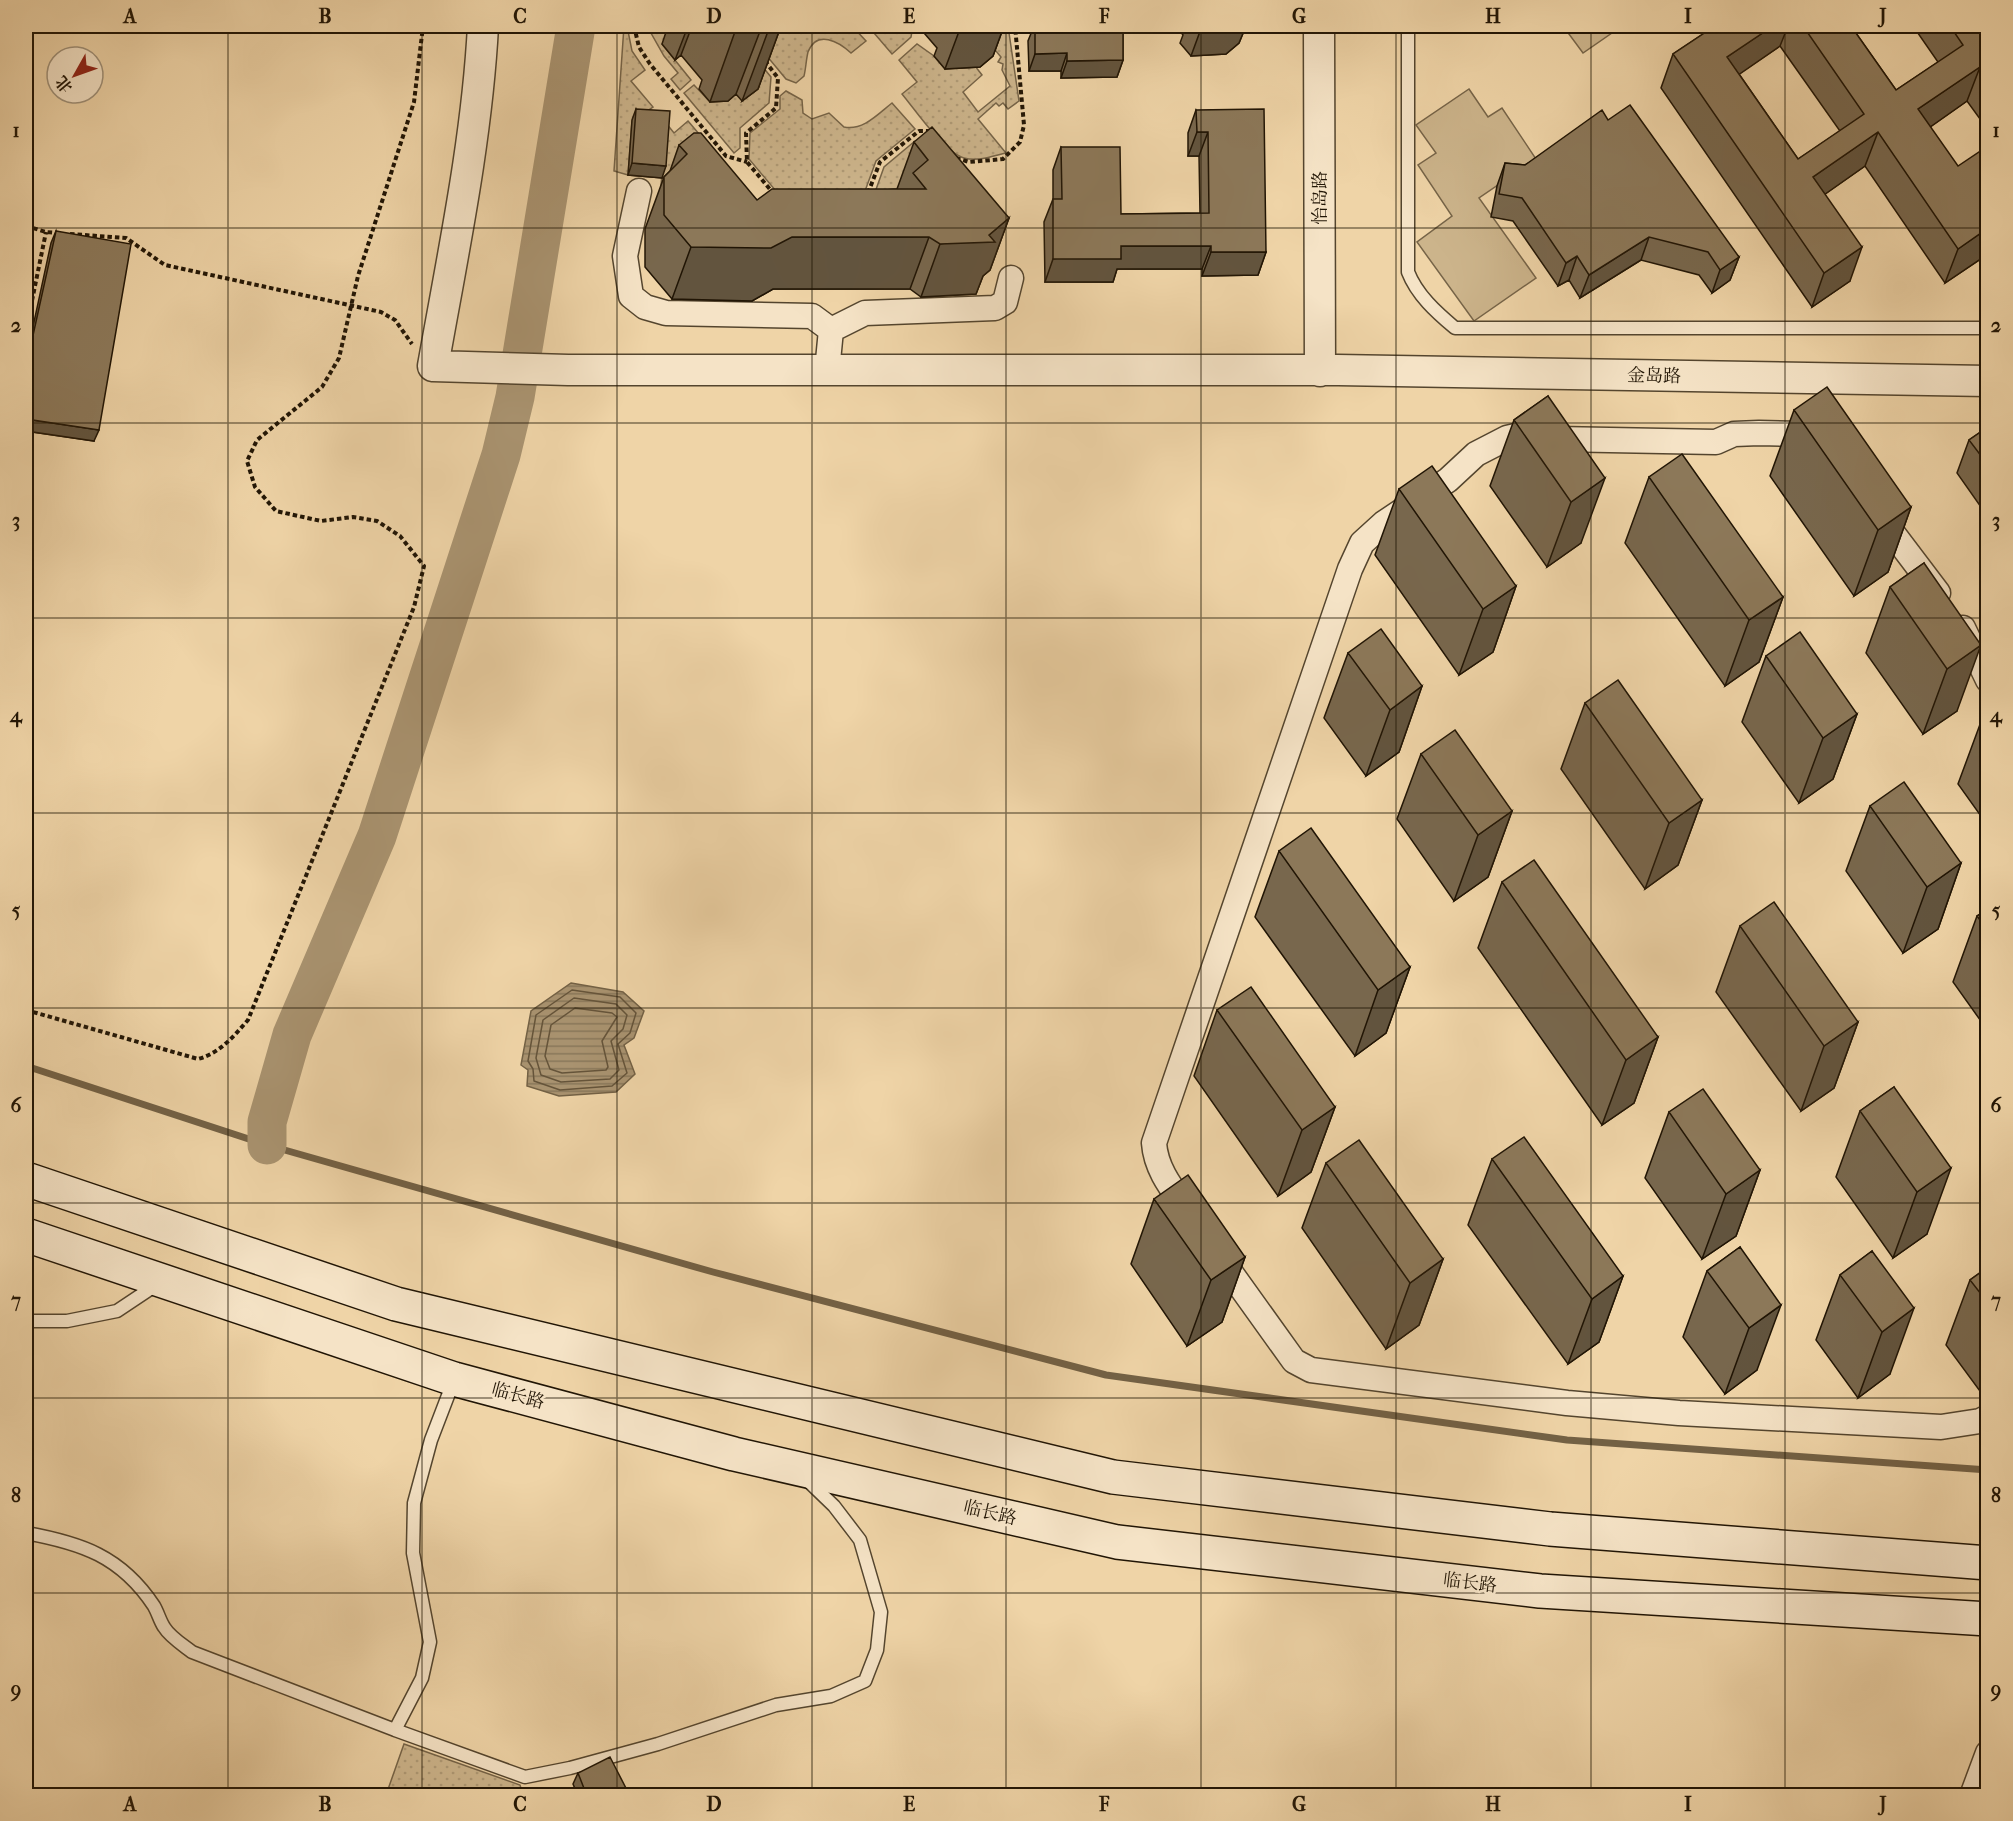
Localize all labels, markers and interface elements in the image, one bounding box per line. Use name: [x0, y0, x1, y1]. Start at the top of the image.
text: A: [122, 5, 138, 28]
text: B: [318, 5, 332, 28]
text: C: [513, 5, 527, 28]
text: D: [706, 5, 722, 28]
text: E: [903, 5, 915, 28]
text: F: [1098, 5, 1110, 28]
text: G: [1292, 5, 1306, 28]
text: H: [1485, 5, 1501, 28]
text: I: [1684, 5, 1692, 28]
text: J: [1877, 5, 1887, 28]
north arrow: [45, 45, 105, 105]
text: 北: [51, 72, 76, 97]
text: 1: [12, 119, 20, 142]
text: 1: [1992, 119, 2000, 142]
street label: 怡岛路: [1310, 171, 1331, 225]
text: 2: [11, 314, 21, 337]
text: 2: [1991, 314, 2001, 337]
street label: 金岛路: [1627, 365, 1681, 387]
text: 3: [12, 509, 20, 532]
text: 3: [1992, 509, 2000, 532]
text: 4: [9, 704, 23, 728]
text: 4: [1989, 704, 2003, 728]
text: 5: [12, 899, 21, 922]
text: 5: [1992, 899, 2001, 922]
text: 6: [11, 1094, 23, 1117]
text: 6: [1991, 1094, 2003, 1117]
text: 7: [10, 1289, 21, 1312]
text: 7: [1990, 1289, 2001, 1312]
street label: 临长路: [489, 1379, 547, 1413]
text: 8: [11, 1484, 21, 1507]
text: 8: [1991, 1484, 2001, 1507]
street label: 临长路: [961, 1497, 1019, 1529]
street label: 临长路: [1442, 1569, 1498, 1597]
text: 9: [10, 1679, 21, 1702]
text: 9: [1990, 1679, 2001, 1702]
text: A: [122, 1793, 138, 1816]
text: B: [318, 1793, 332, 1816]
text: C: [513, 1793, 527, 1816]
text: D: [706, 1793, 722, 1816]
text: E: [903, 1793, 915, 1816]
text: F: [1098, 1793, 1110, 1816]
text: G: [1292, 1793, 1306, 1816]
text: H: [1485, 1793, 1501, 1816]
text: I: [1684, 1793, 1692, 1816]
text: J: [1877, 1793, 1887, 1816]

